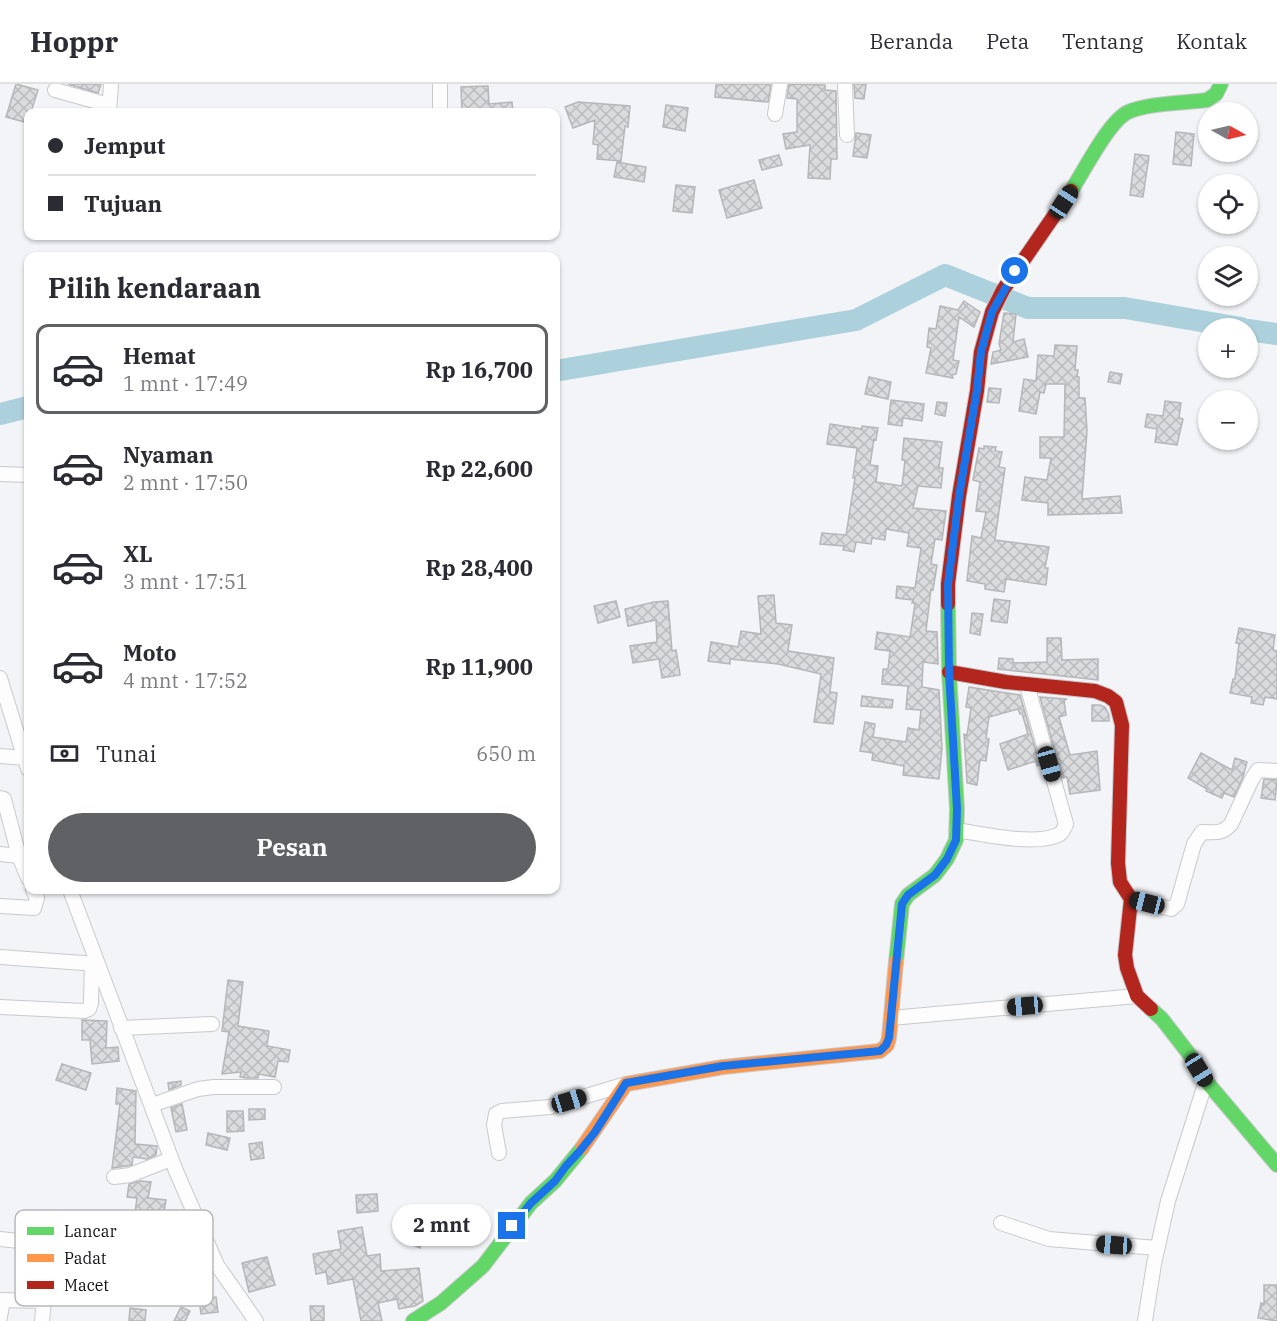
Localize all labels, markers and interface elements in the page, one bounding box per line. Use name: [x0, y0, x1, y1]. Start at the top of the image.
text: Hoppr: [30, 23, 118, 60]
text: Beranda: [870, 27, 953, 55]
text: Peta: [986, 27, 1029, 55]
text: Tentang: [1062, 27, 1143, 55]
text: Kontak: [1176, 27, 1247, 55]
north arrow: [1198, 102, 1258, 162]
map controls: [1198, 102, 1258, 450]
text: Jemput: [84, 131, 165, 160]
button: locate: [1198, 174, 1258, 234]
car: [1047, 182, 1081, 222]
text: Tujuan: [84, 189, 162, 218]
button: layers: [1198, 246, 1258, 306]
route start: [1001, 257, 1028, 284]
text: Pilih kendaraan: [48, 270, 261, 305]
button: +: [1198, 318, 1258, 378]
text: Hemat: [123, 341, 195, 370]
icon: car: [51, 342, 105, 396]
text: Rp 16,700: [426, 355, 533, 384]
text: 1 mnt · 17:49: [123, 370, 248, 397]
button: −: [1198, 390, 1258, 450]
text: Nyaman: [123, 440, 214, 469]
icon: car: [51, 441, 105, 495]
text: Rp 22,600: [426, 454, 533, 483]
text: 2 mnt · 17:50: [123, 469, 248, 496]
text: XL: [123, 539, 153, 568]
icon: car: [51, 540, 105, 594]
text: Rp 28,400: [426, 553, 533, 582]
text: 3 mnt · 17:51: [123, 568, 248, 595]
text: Moto: [123, 638, 177, 667]
icon: car: [51, 639, 105, 693]
text: Rp 11,900: [426, 652, 533, 681]
text: 4 mnt · 17:52: [123, 667, 248, 694]
icon: cash: [48, 737, 81, 770]
text: Tunai: [96, 739, 157, 768]
text: 650 m: [476, 740, 536, 767]
car: [1035, 744, 1063, 784]
button: Pesan: [48, 813, 536, 882]
car: [1127, 890, 1167, 916]
car: [1006, 995, 1044, 1017]
car: [1182, 1050, 1216, 1090]
car: [549, 1087, 589, 1115]
callout: 2 mnt: [392, 1205, 491, 1247]
legend: [15, 1210, 213, 1306]
text: 2 mnt: [413, 1211, 470, 1238]
route end: [498, 1212, 525, 1239]
text: Lancar: [64, 1221, 117, 1241]
car: [1095, 1235, 1133, 1255]
text: Padat: [64, 1248, 107, 1268]
text: Macet: [64, 1275, 109, 1295]

